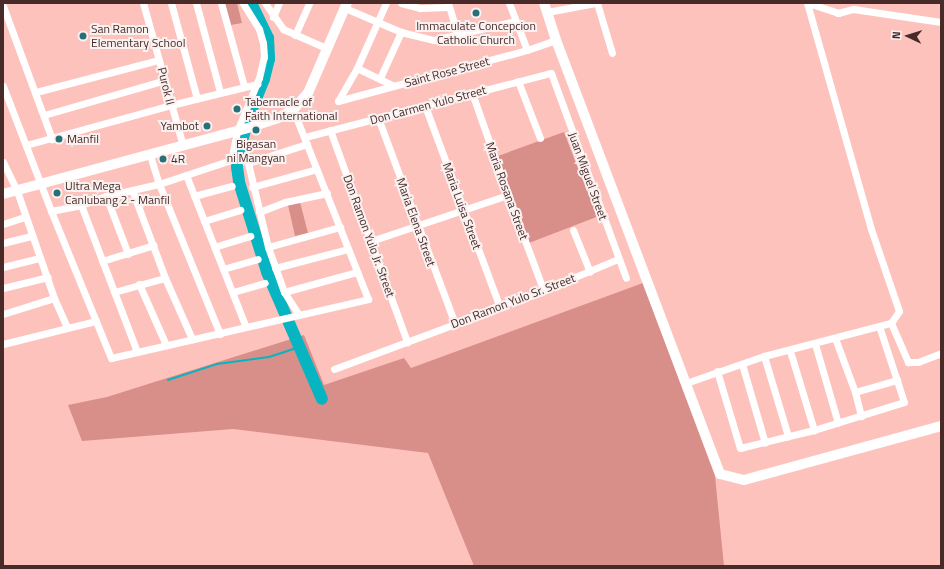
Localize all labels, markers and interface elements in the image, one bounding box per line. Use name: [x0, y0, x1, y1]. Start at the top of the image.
marker: Immaculate Concepcion Catholic Church: [471, 8, 481, 18]
north arrow: [888, 16, 928, 56]
place label: Immaculate Concepcion Catholic Church: [416, 19, 536, 47]
place label: San Ramon Elementary School: [91, 22, 185, 50]
marker: San Ramon Elementary School: [78, 31, 88, 41]
text: N: [888, 31, 904, 40]
street label: Saint Rose Street: [403, 54, 491, 90]
street label: Purok II: [154, 66, 178, 106]
street label: Don Carmen Yulo Street: [368, 83, 488, 127]
place label: Tabernacle of Faith International: [245, 95, 337, 123]
marker: Tabernacle of Faith International: [232, 104, 242, 114]
place label: Yambot: [160, 119, 199, 133]
marker: Yambot: [202, 121, 212, 131]
marker: Bigasan ni Mangyan: [251, 125, 261, 135]
street label: Juan Miguel Street: [565, 130, 611, 222]
place label: Manfil: [67, 132, 99, 146]
marker: Manfil: [54, 134, 64, 144]
place label: Bigasan ni Mangyan: [227, 137, 285, 165]
street label: Maria Rosana Street: [483, 140, 531, 242]
place label: 4R: [171, 152, 185, 166]
marker: 4R: [158, 154, 168, 164]
street label: Maria Luisa Street: [440, 161, 484, 251]
street label: Don Ramon Yulo Jr. Street: [340, 173, 398, 299]
street label: Maria Elena Street: [393, 176, 439, 268]
place label: Ultra Mega Canlubang 2 - Manfil: [65, 179, 170, 207]
marker: Ultra Mega Canlubang 2 - Manfil: [52, 188, 62, 198]
street label: Don Ramon Yulo Sr. Street: [449, 271, 577, 331]

